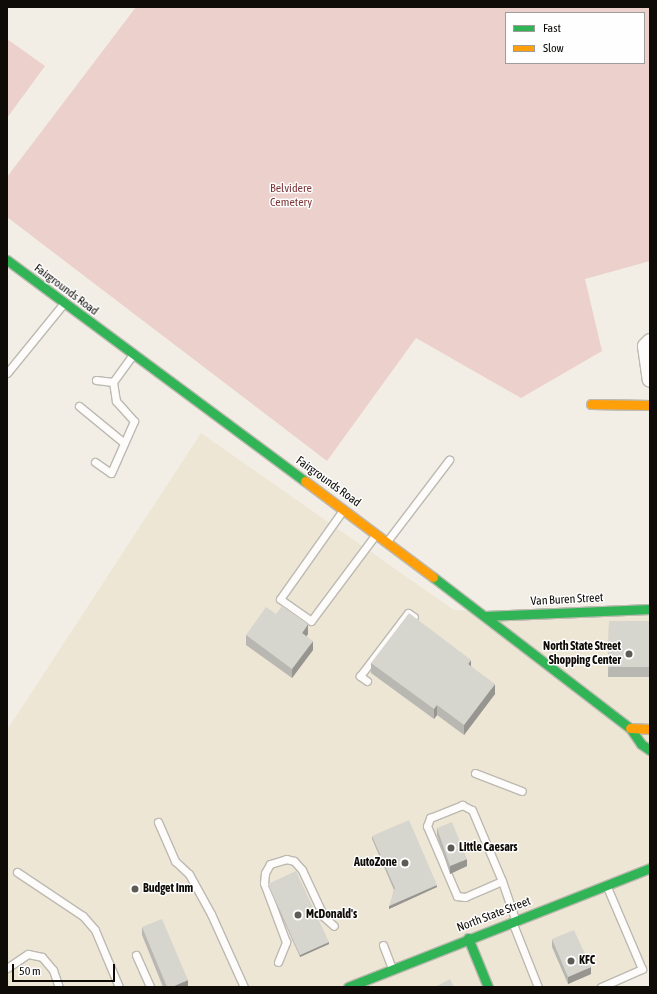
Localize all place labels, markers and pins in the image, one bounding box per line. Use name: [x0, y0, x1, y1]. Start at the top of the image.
place label: North State Street Shopping Center: [543, 640, 621, 668]
marker: North State Street Shopping Center: [624, 649, 634, 659]
place label: Little Caesars: [459, 841, 517, 855]
marker: Little Caesars: [446, 843, 456, 853]
place label: AutoZone: [354, 856, 397, 870]
marker: AutoZone: [400, 858, 410, 868]
place label: Budget Inm: [143, 882, 193, 896]
marker: Budget Inm: [130, 884, 140, 894]
place label: McDonald's: [306, 908, 357, 922]
marker: McDonald's: [293, 910, 303, 920]
place label: KFC: [579, 954, 595, 968]
marker: KFC: [566, 956, 576, 966]

